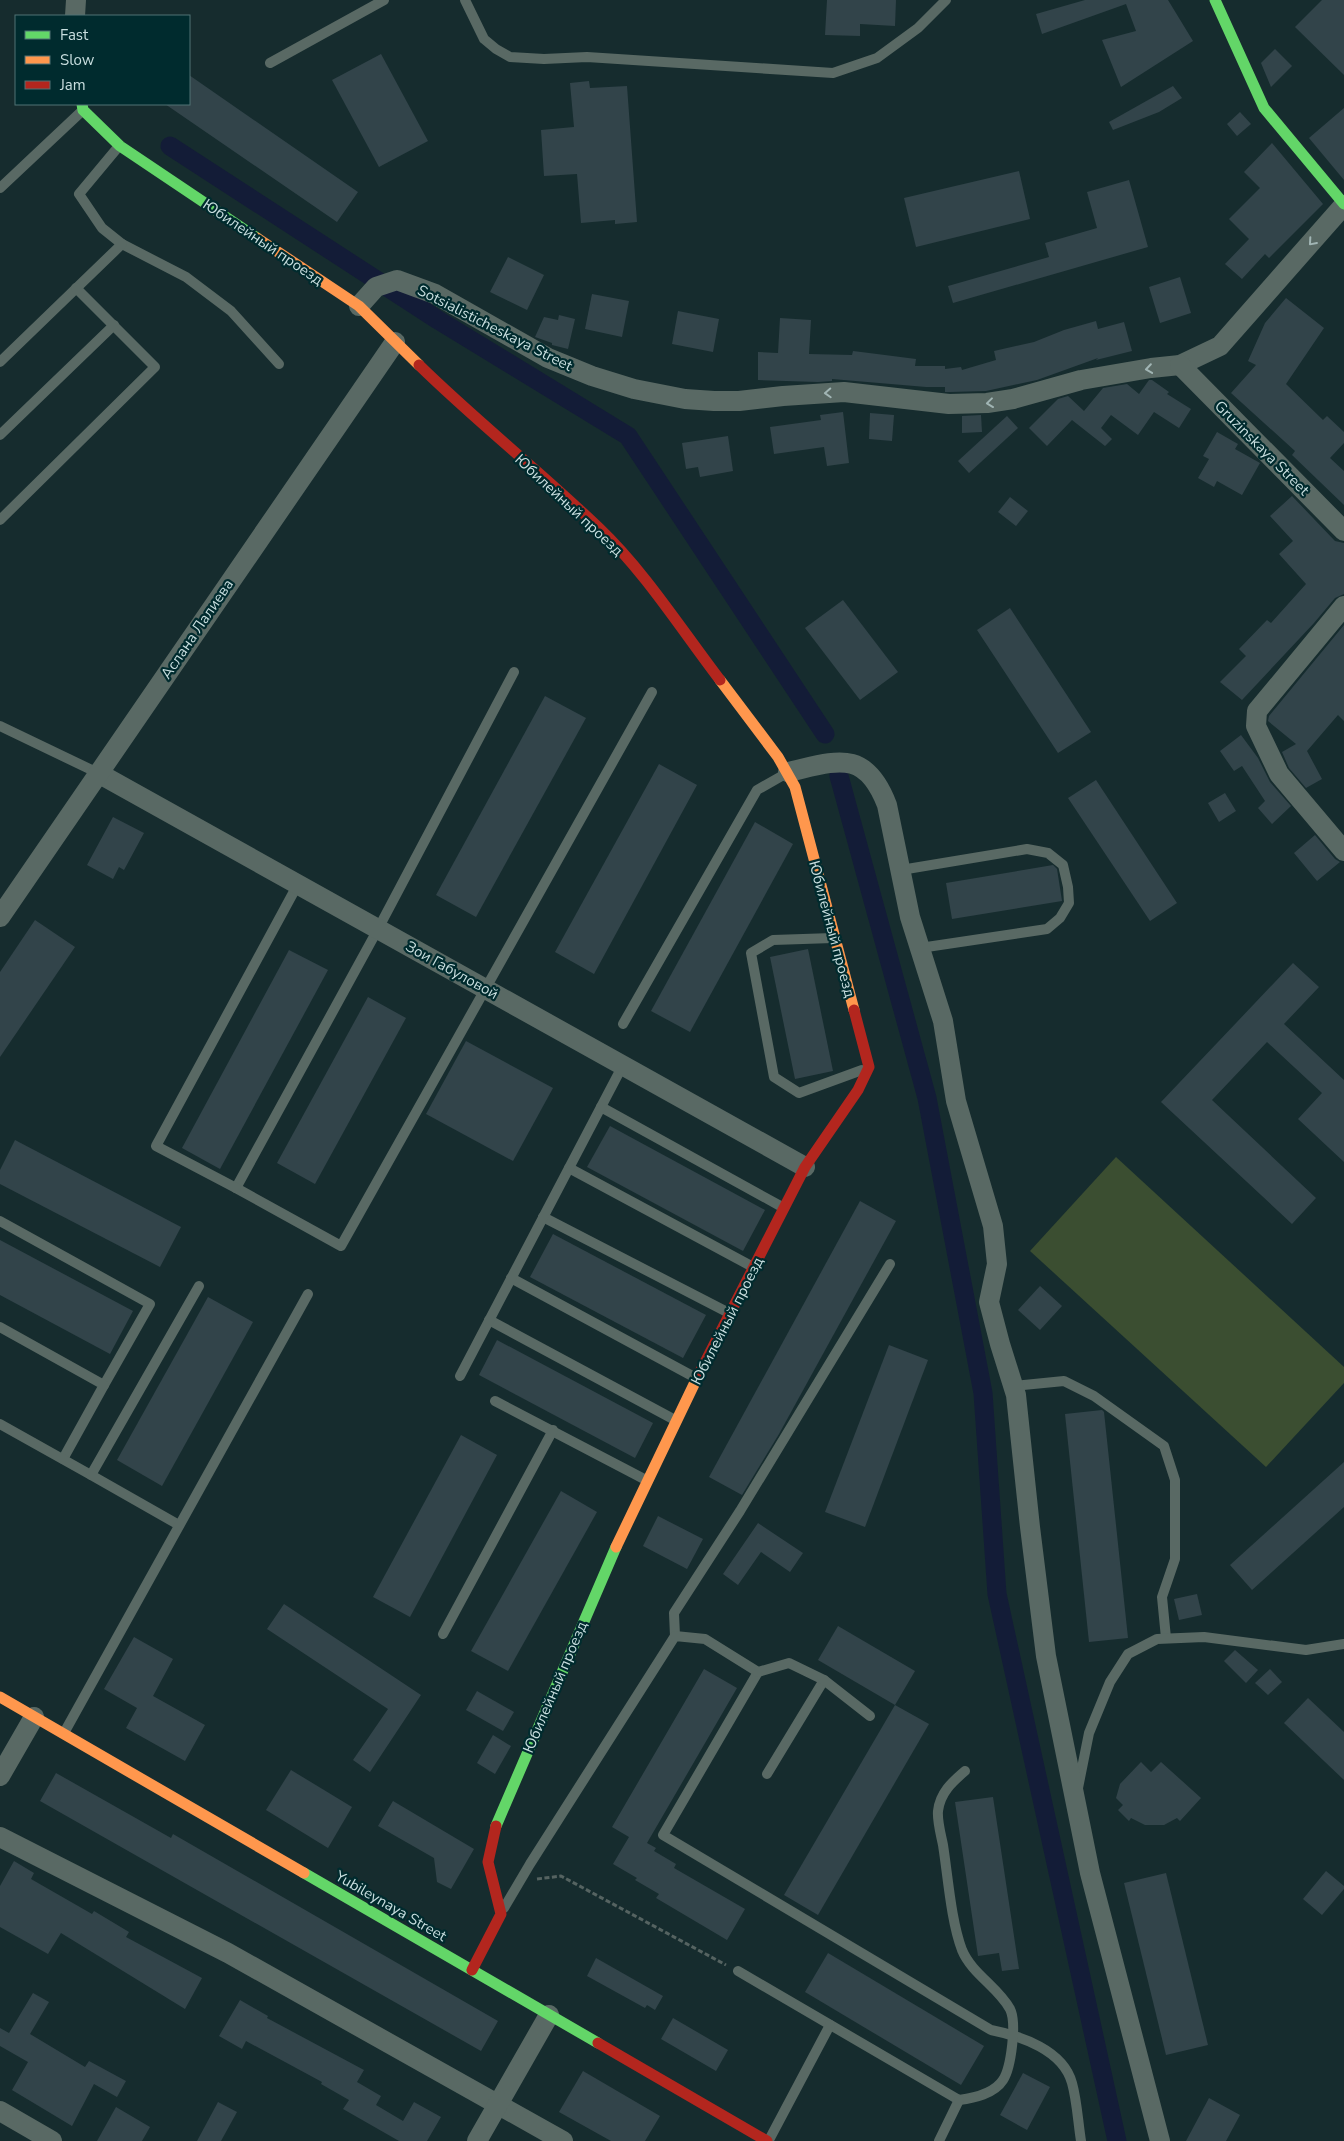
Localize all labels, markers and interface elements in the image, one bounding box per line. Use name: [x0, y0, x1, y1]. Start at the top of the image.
legend: [15, 15, 190, 105]
text: Fast: [60, 25, 89, 45]
text: Slow: [60, 50, 95, 70]
text: Jam: [59, 75, 86, 95]
street label: Юбилейный проезд: [199, 194, 327, 290]
one-way arrow: [1309, 236, 1318, 245]
street label: Sotsialisticheskaya Street: [414, 280, 577, 376]
one-way arrow: [1144, 363, 1152, 374]
one-way arrow: [824, 388, 832, 399]
street label: Gruzinskaya Street: [1210, 396, 1314, 500]
one-way arrow: [986, 397, 994, 407]
street label: Юбилейный проезд: [511, 450, 627, 561]
street label: Аслана Лалиева: [156, 575, 238, 683]
street label: Юбилейный проезд: [804, 858, 860, 1000]
street label: Зои Габуловой: [402, 936, 502, 1004]
street label: Юбилейный проезд: [686, 1254, 768, 1388]
street label: Юбилейный проезд: [518, 1618, 592, 1756]
street label: Yubileynaya Street: [331, 1866, 451, 1946]

